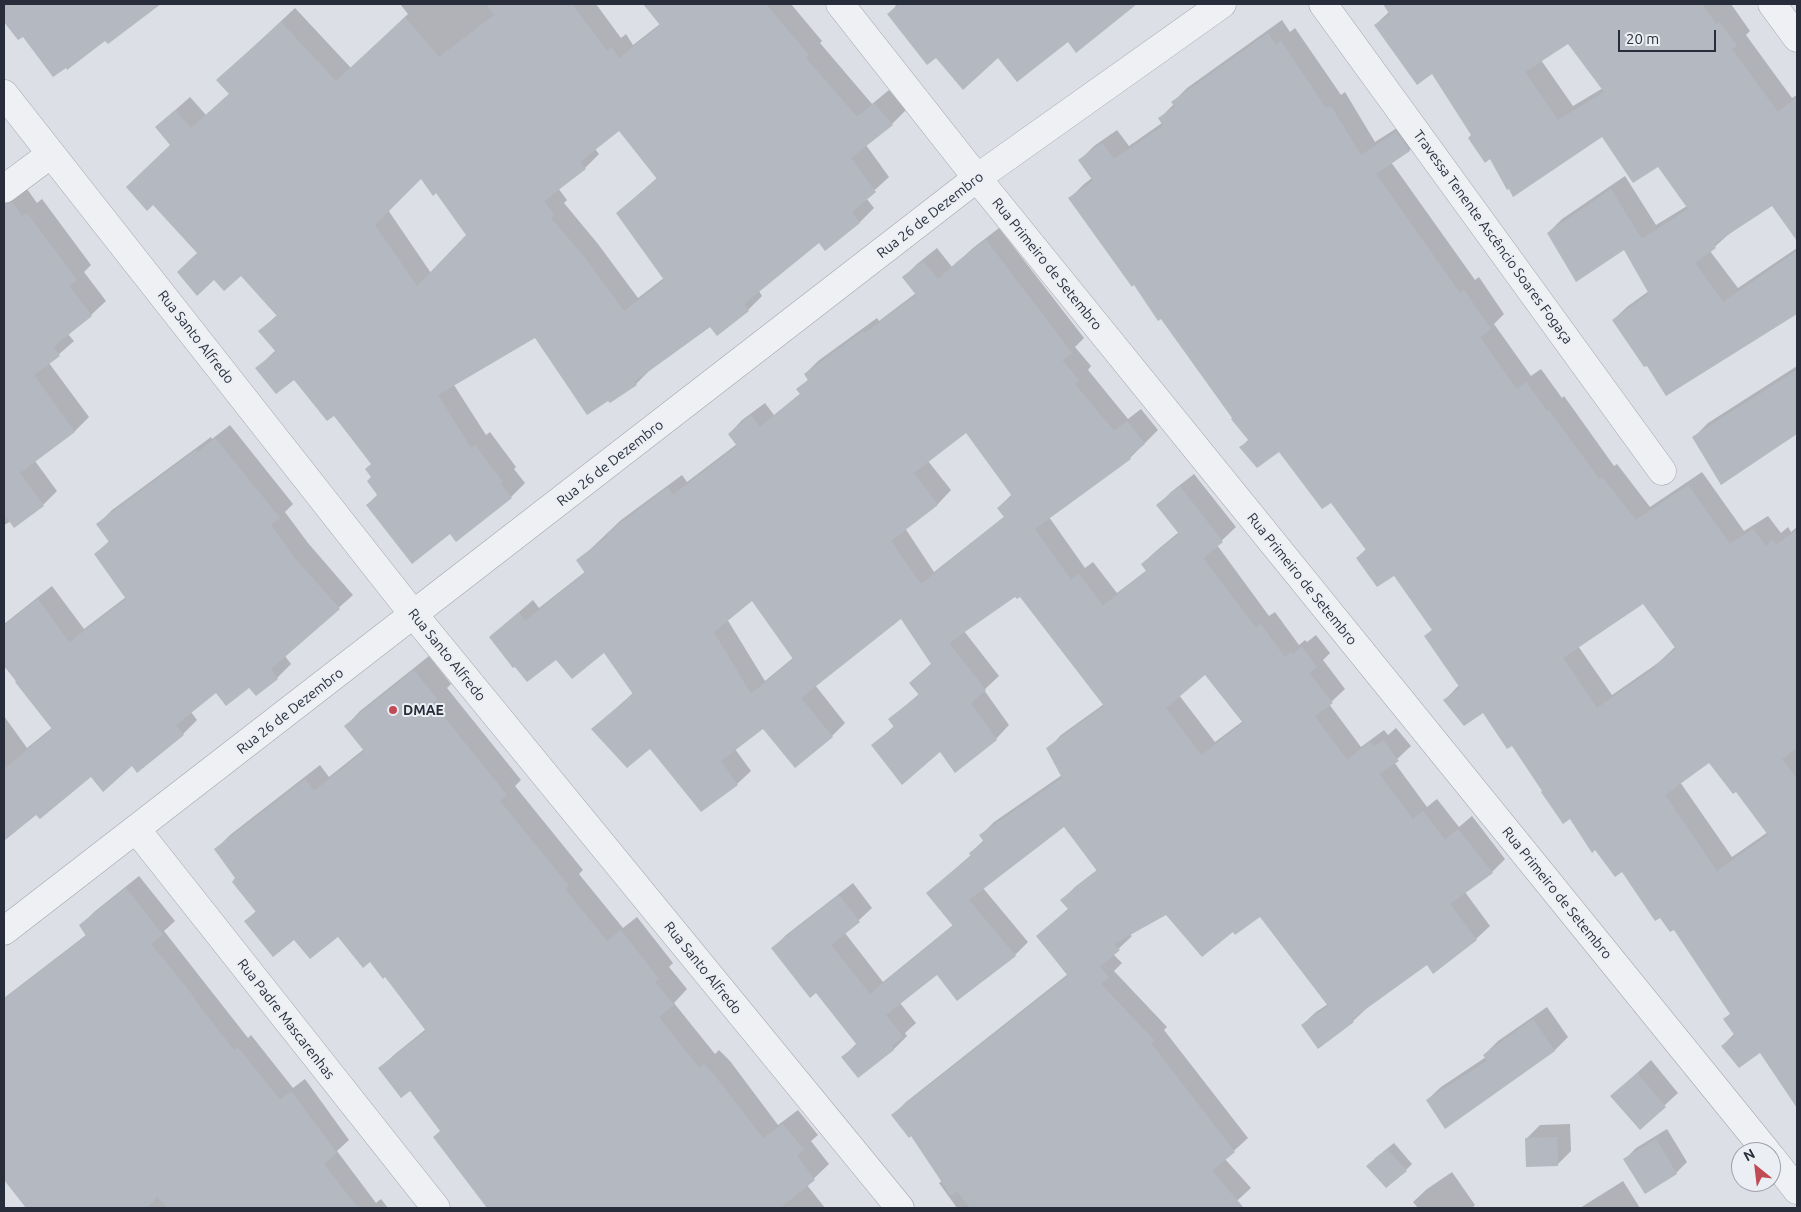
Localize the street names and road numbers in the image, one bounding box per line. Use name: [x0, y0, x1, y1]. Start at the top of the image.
street label: Travessa Tenente Ascêncio Soares Fogaça: [1410, 127, 1576, 347]
street label: Rua 26 de Dezembro: [873, 168, 987, 262]
street label: Rua Primeiro de Setembro: [988, 195, 1106, 333]
street label: Rua Santo Alfredo: [154, 287, 238, 387]
street label: Rua 26 de Dezembro: [553, 416, 667, 510]
street label: Rua Primeiro de Setembro: [1243, 510, 1361, 648]
street label: Rua Santo Alfredo: [405, 605, 489, 705]
street label: Rua 26 de Dezembro: [233, 664, 347, 758]
street label: Rua Primeiro de Setembro: [1498, 824, 1616, 962]
street label: Rua Santo Alfredo: [661, 918, 745, 1018]
street label: Rua Padre Mascarenhas: [234, 955, 338, 1083]

